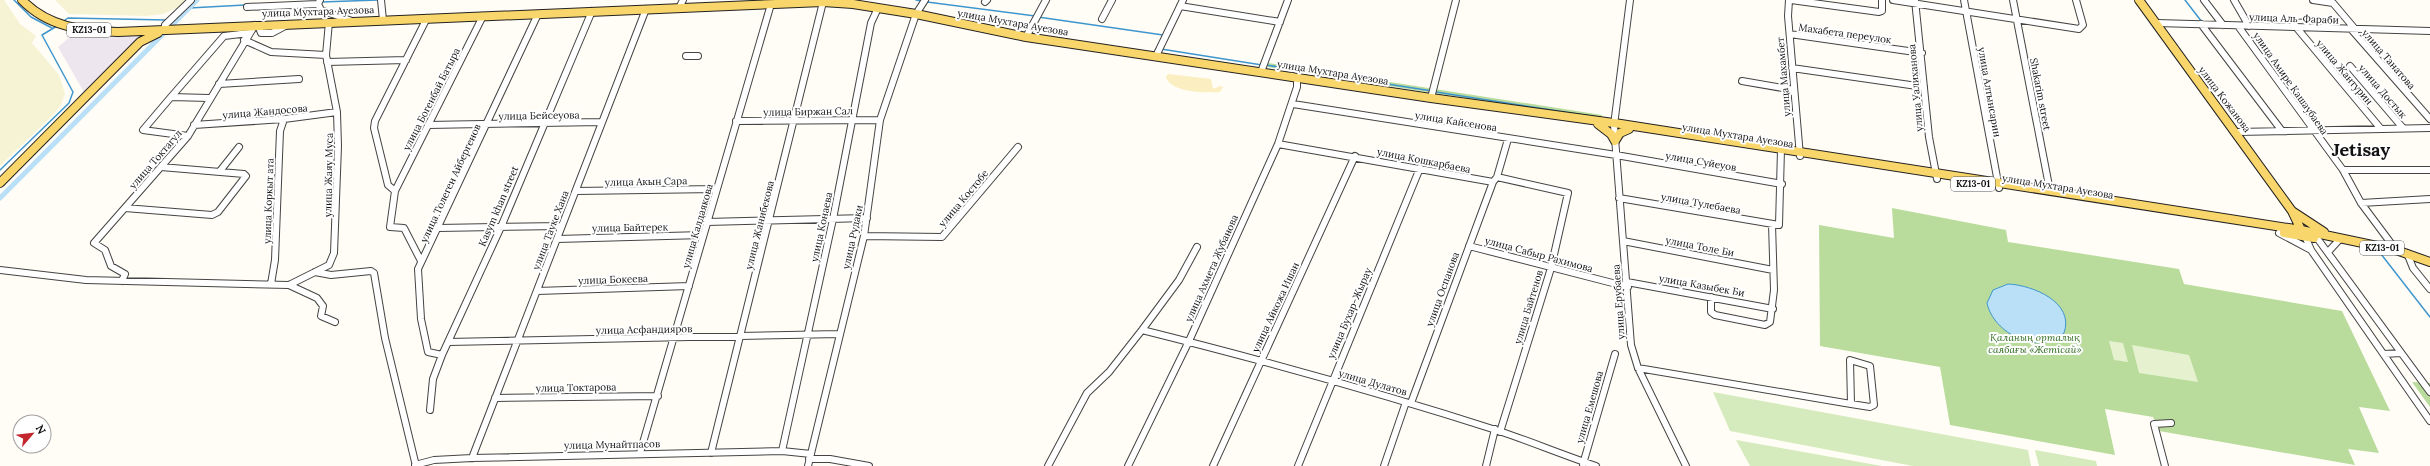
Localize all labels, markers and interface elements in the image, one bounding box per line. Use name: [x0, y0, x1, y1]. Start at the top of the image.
street label: улица Мухтара Ауезова: [262, 3, 374, 20]
street label: улица Мухтара Ауезова: [956, 6, 1069, 39]
street label: улица Аль-Фараби: [2249, 10, 2339, 27]
street label: Махабета переулок: [1798, 21, 1893, 47]
road number: KZ13-01: [67, 23, 111, 37]
street label: улица Танатова: [2359, 27, 2418, 92]
street label: улица Амире Кашаубаева: [2250, 29, 2331, 137]
street label: улица Махамбет: [1774, 37, 1793, 117]
street label: улица Жантурин: [2314, 37, 2376, 108]
street label: улица Уалиханова: [1905, 44, 1926, 132]
street label: улица Богенбай Батыра: [400, 46, 463, 153]
street label: улица Алтынсарин: [1975, 46, 2004, 138]
street label: улица Мухтара Ауезова: [1276, 57, 1390, 88]
street label: Shakarim street: [2027, 57, 2054, 131]
street label: улица Достык: [2356, 62, 2410, 121]
street label: улица Кожанова: [2196, 64, 2254, 135]
street label: улица Жандосова: [222, 101, 308, 122]
street label: улица Биржан Сал: [763, 104, 853, 119]
street label: улица Бейсеуова: [498, 108, 580, 123]
street label: улица Кайсенова: [1414, 109, 1498, 134]
street label: улица Мухтара Ауезова: [1681, 120, 1795, 151]
street label: улица Толеген Айбергенов: [417, 122, 484, 245]
street label: улица Токтагул: [126, 127, 185, 192]
street label: улица Жаяу Муса: [321, 133, 336, 217]
district label: Jetisay: [2332, 138, 2390, 161]
street label: улица Кошкарбаева: [1376, 145, 1472, 176]
street label: улица Суйеуов: [1665, 149, 1737, 174]
street label: улица Коркыт ата: [261, 158, 276, 244]
street label: Kasym khan street: [476, 164, 521, 248]
street label: улица Костобе: [936, 167, 992, 230]
street label: улица Мухтара Ауезова: [2001, 171, 2115, 202]
street label: улица Акын Сара: [605, 174, 687, 189]
road number: KZ13-01: [1951, 177, 1995, 191]
street label: улица Жанибекова: [742, 179, 777, 271]
street label: улица Калдаякова: [679, 182, 716, 270]
street label: улица Тауке Хана: [529, 189, 572, 272]
street label: улица Тулебаева: [1660, 190, 1742, 217]
street label: улица Конаева: [808, 191, 835, 263]
street label: улица Рудаки: [839, 204, 866, 270]
street label: улица Ахмета Жубанова: [1182, 212, 1241, 324]
street label: улица Байтерек: [592, 220, 669, 235]
street label: улица Толе Би: [1664, 233, 1735, 260]
street label: улица Сабыр Рахимова: [1483, 234, 1594, 275]
road number: KZ13-01: [2360, 241, 2404, 255]
street label: улица Оспанова: [1423, 250, 1462, 328]
street label: улица Айкожа Ишан: [1249, 260, 1302, 354]
street label: улица Ерубаева: [1609, 264, 1628, 340]
street label: улица Бухар-Жырау: [1324, 265, 1375, 361]
street label: улица Байтенов: [1511, 269, 1546, 346]
street label: улица Бокеева: [578, 272, 648, 287]
street label: улица Казыбек Би: [1658, 272, 1746, 299]
street label: улица Асфандияров: [596, 322, 692, 337]
park label: Қаланың орталық саябағы «Жетісай»: [1988, 331, 2082, 356]
street label: улица Дулатов: [1337, 366, 1409, 398]
street label: улица Емешова: [1573, 369, 1606, 445]
street label: улица Токтарова: [535, 380, 617, 395]
north arrow: [12, 414, 52, 454]
text: N: [33, 422, 49, 437]
street label: улица Мунайтпасов: [564, 437, 660, 452]

